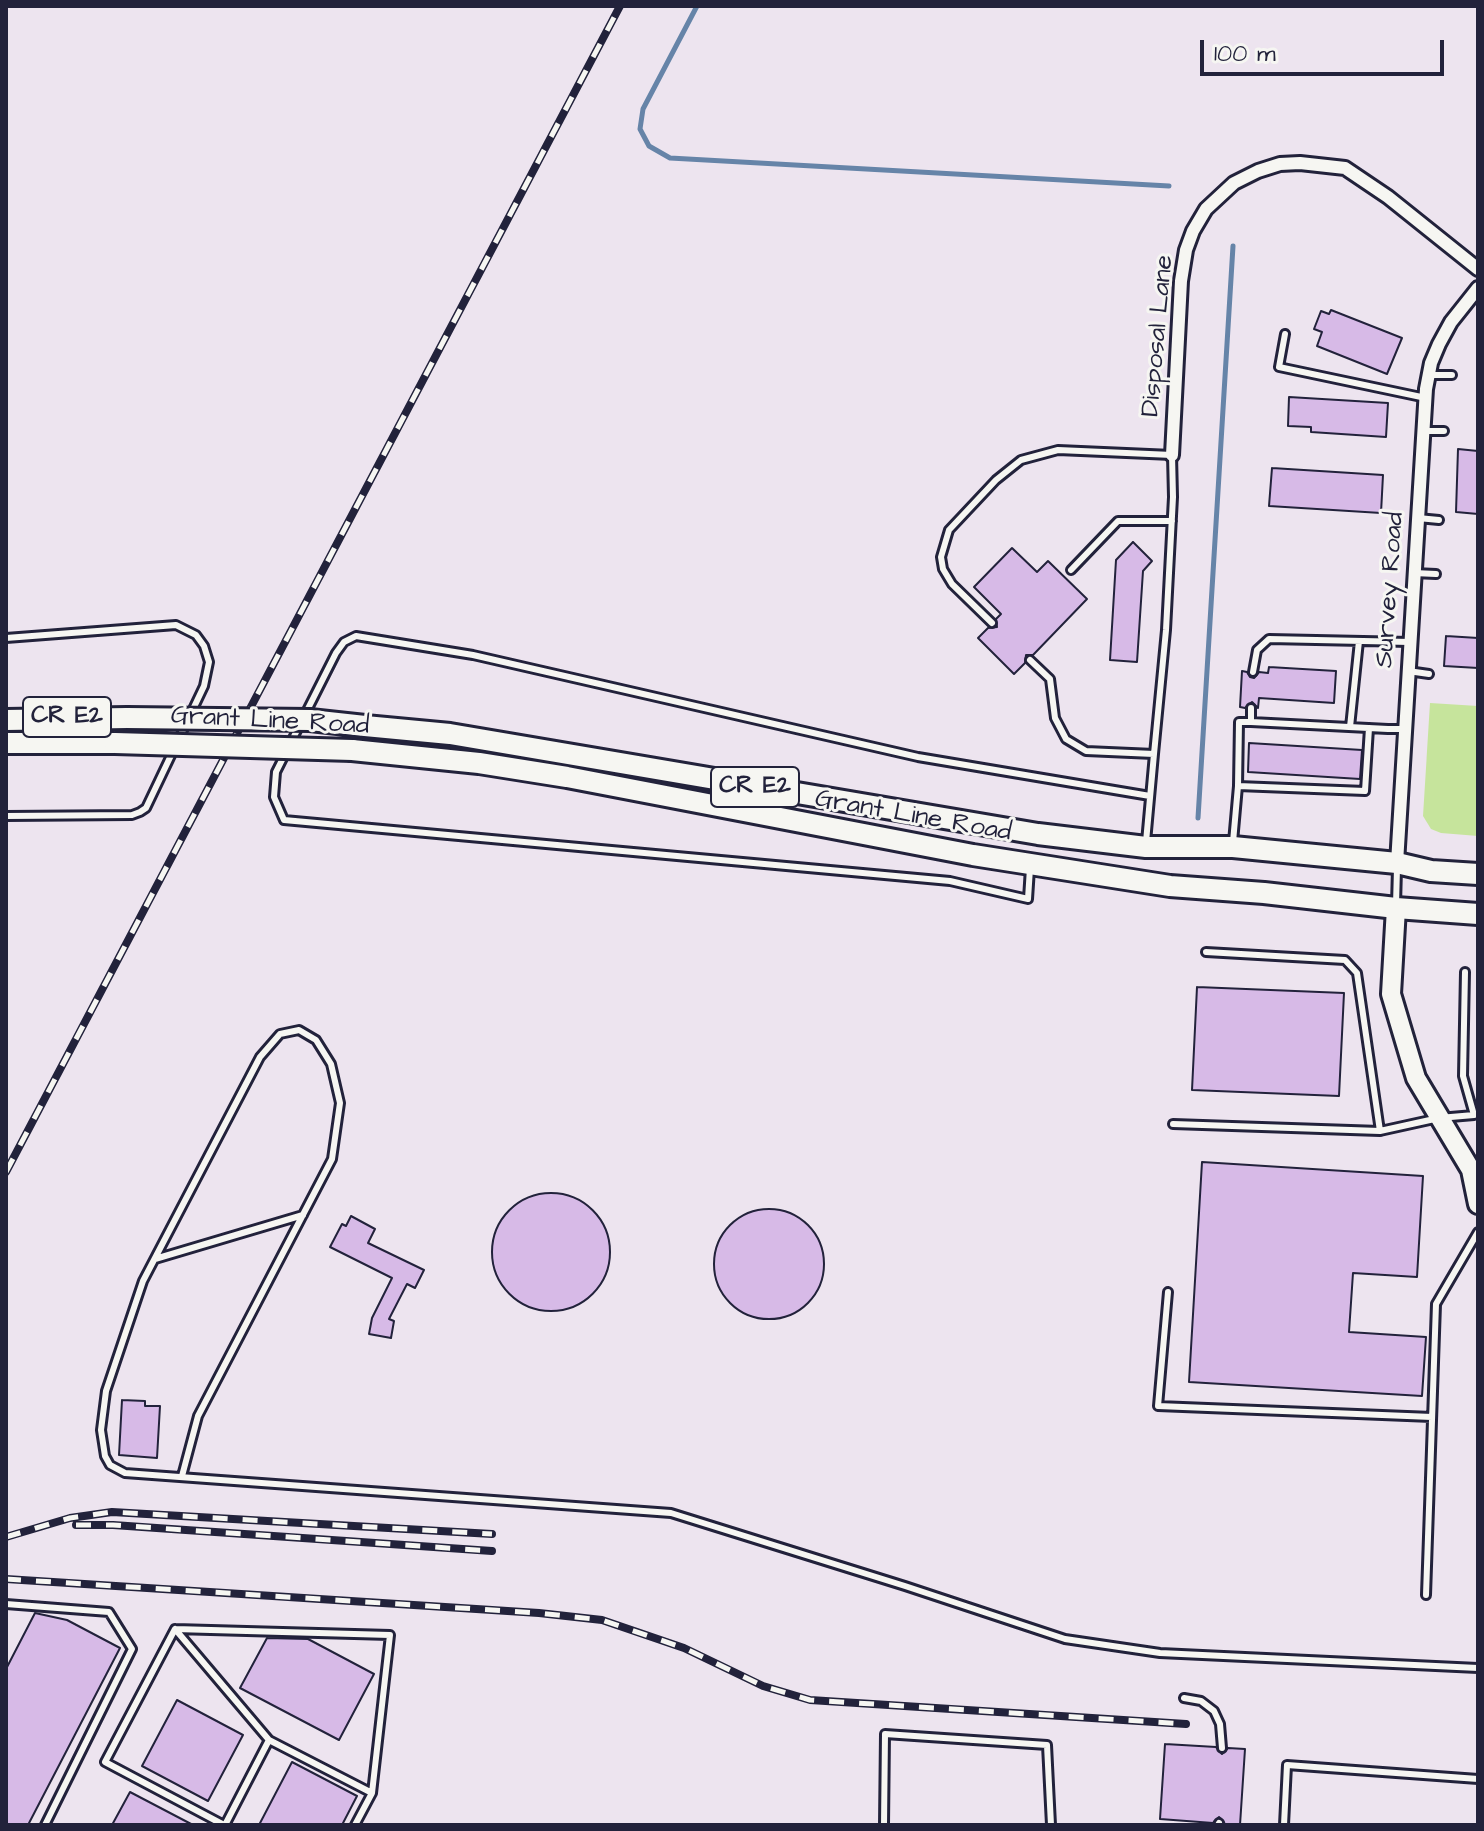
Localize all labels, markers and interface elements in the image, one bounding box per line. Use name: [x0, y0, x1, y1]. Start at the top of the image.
scale bar: [1204, 24, 1448, 74]
text: 100 m: [1214, 37, 1276, 71]
street label: Disposal Lane: [1136, 254, 1182, 418]
street label: Survey Road: [1370, 511, 1412, 669]
road number: CR E2: [23, 697, 111, 737]
street label: Grant Line Road: [170, 701, 370, 743]
road number: CR E2: [711, 767, 799, 807]
street label: Grant Line Road: [812, 784, 1014, 850]

